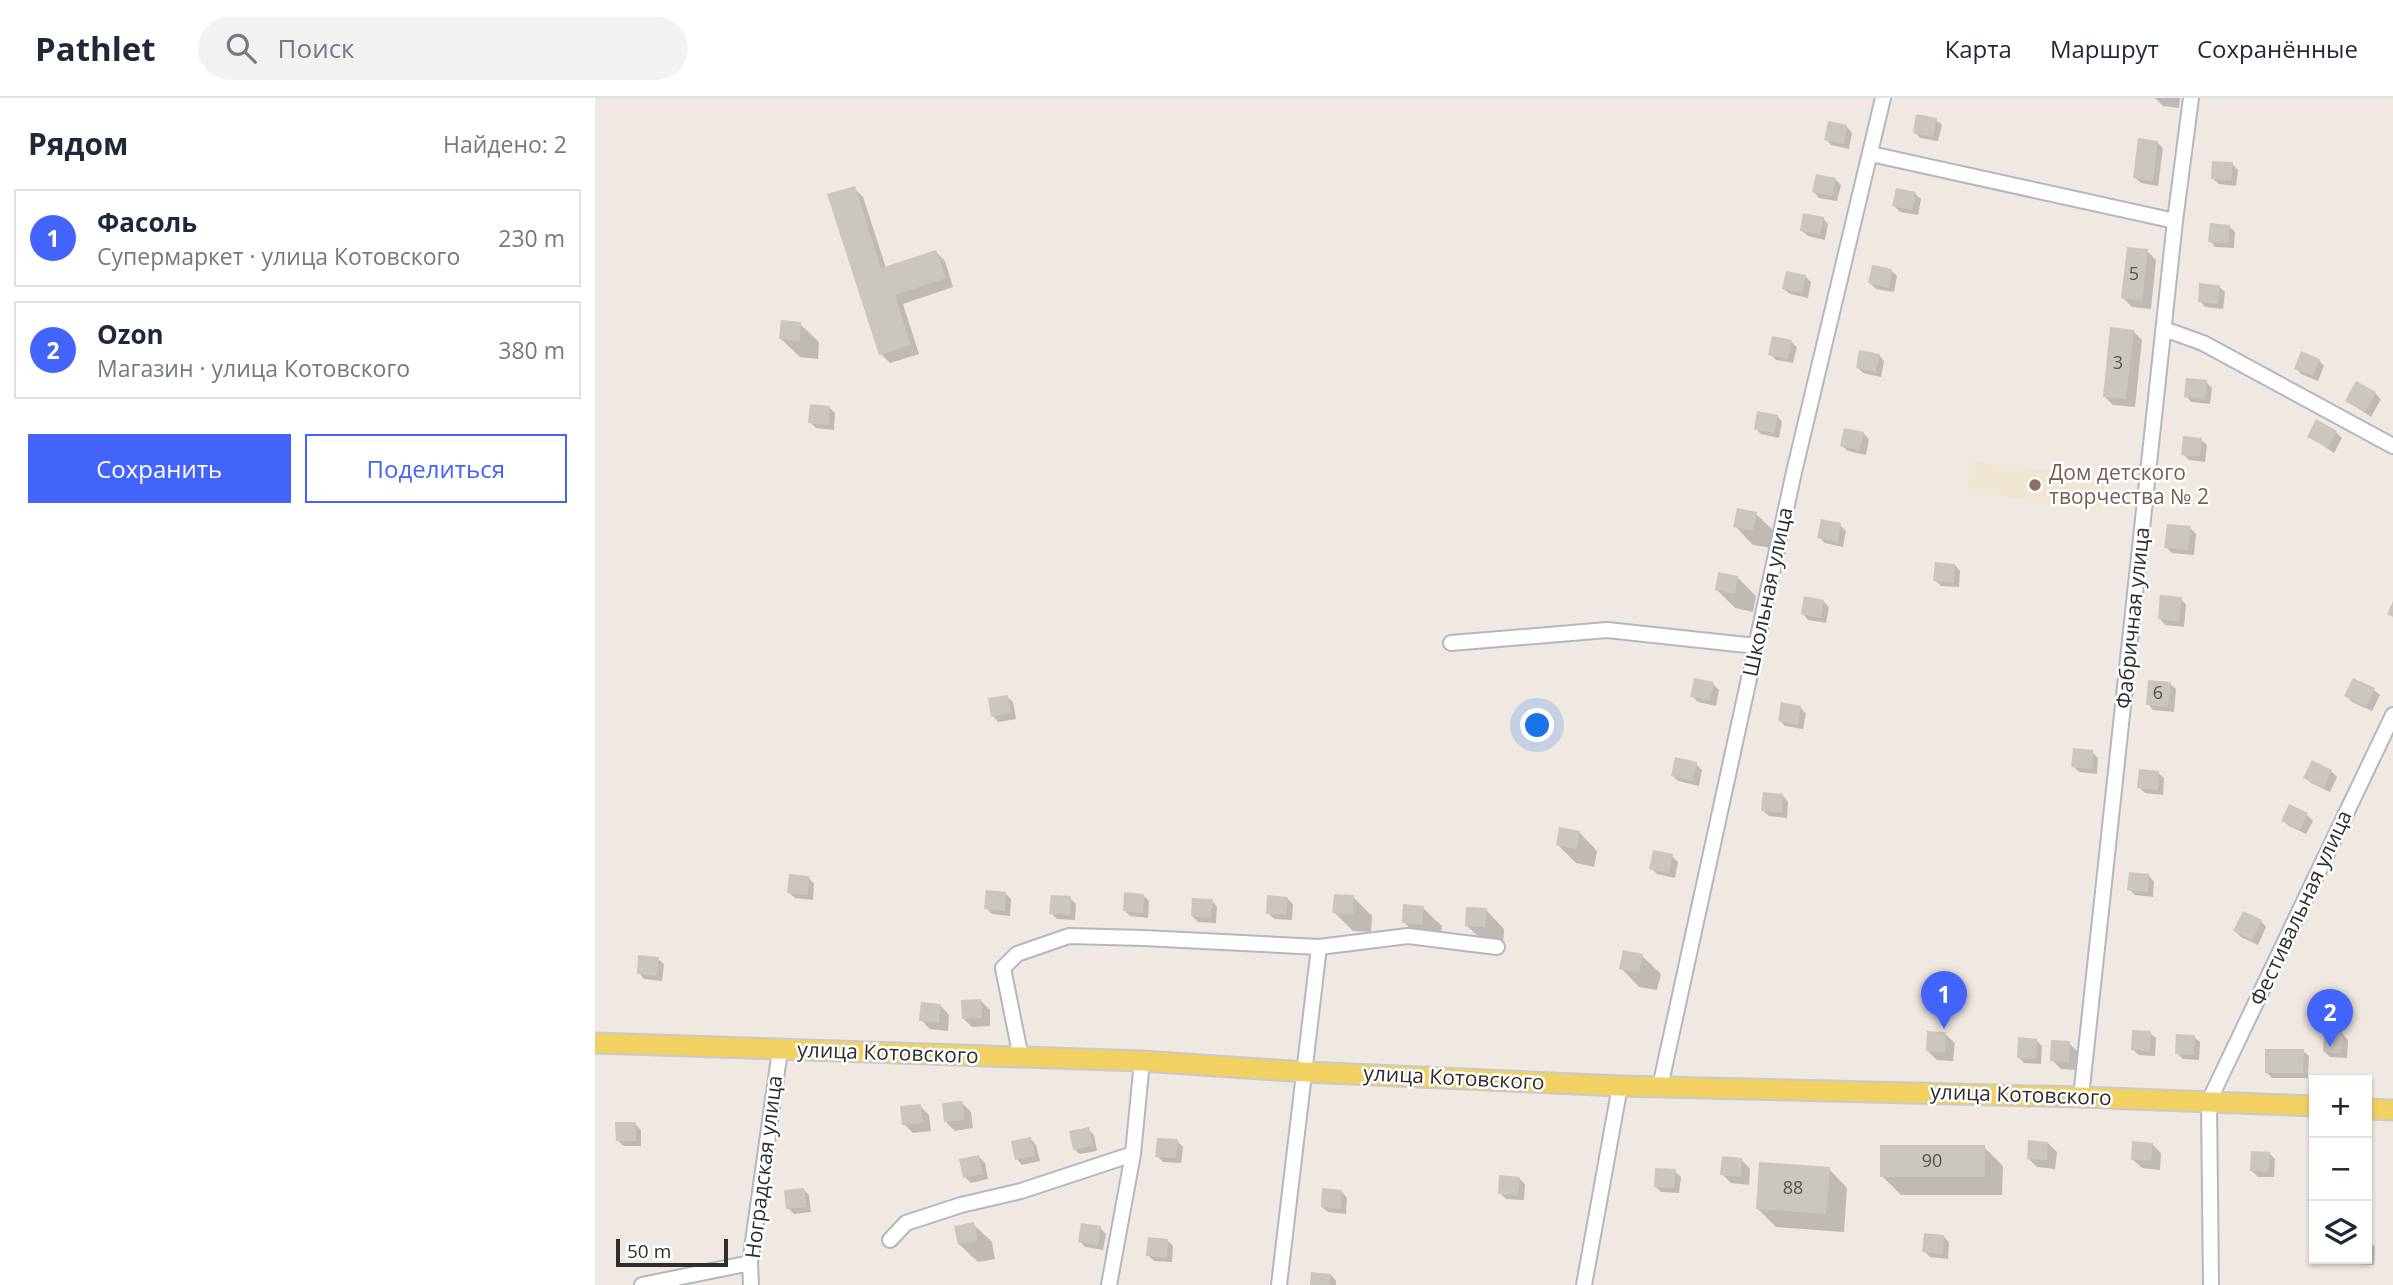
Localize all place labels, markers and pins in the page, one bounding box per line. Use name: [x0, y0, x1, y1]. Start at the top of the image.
place label: Дом детского творчества № 2: [2049, 458, 2209, 510]
marker: Дом детского творчества № 2: [2027, 477, 2043, 493]
pin: 1: [1921, 971, 1967, 1029]
pin: 2: [2307, 989, 2353, 1047]

